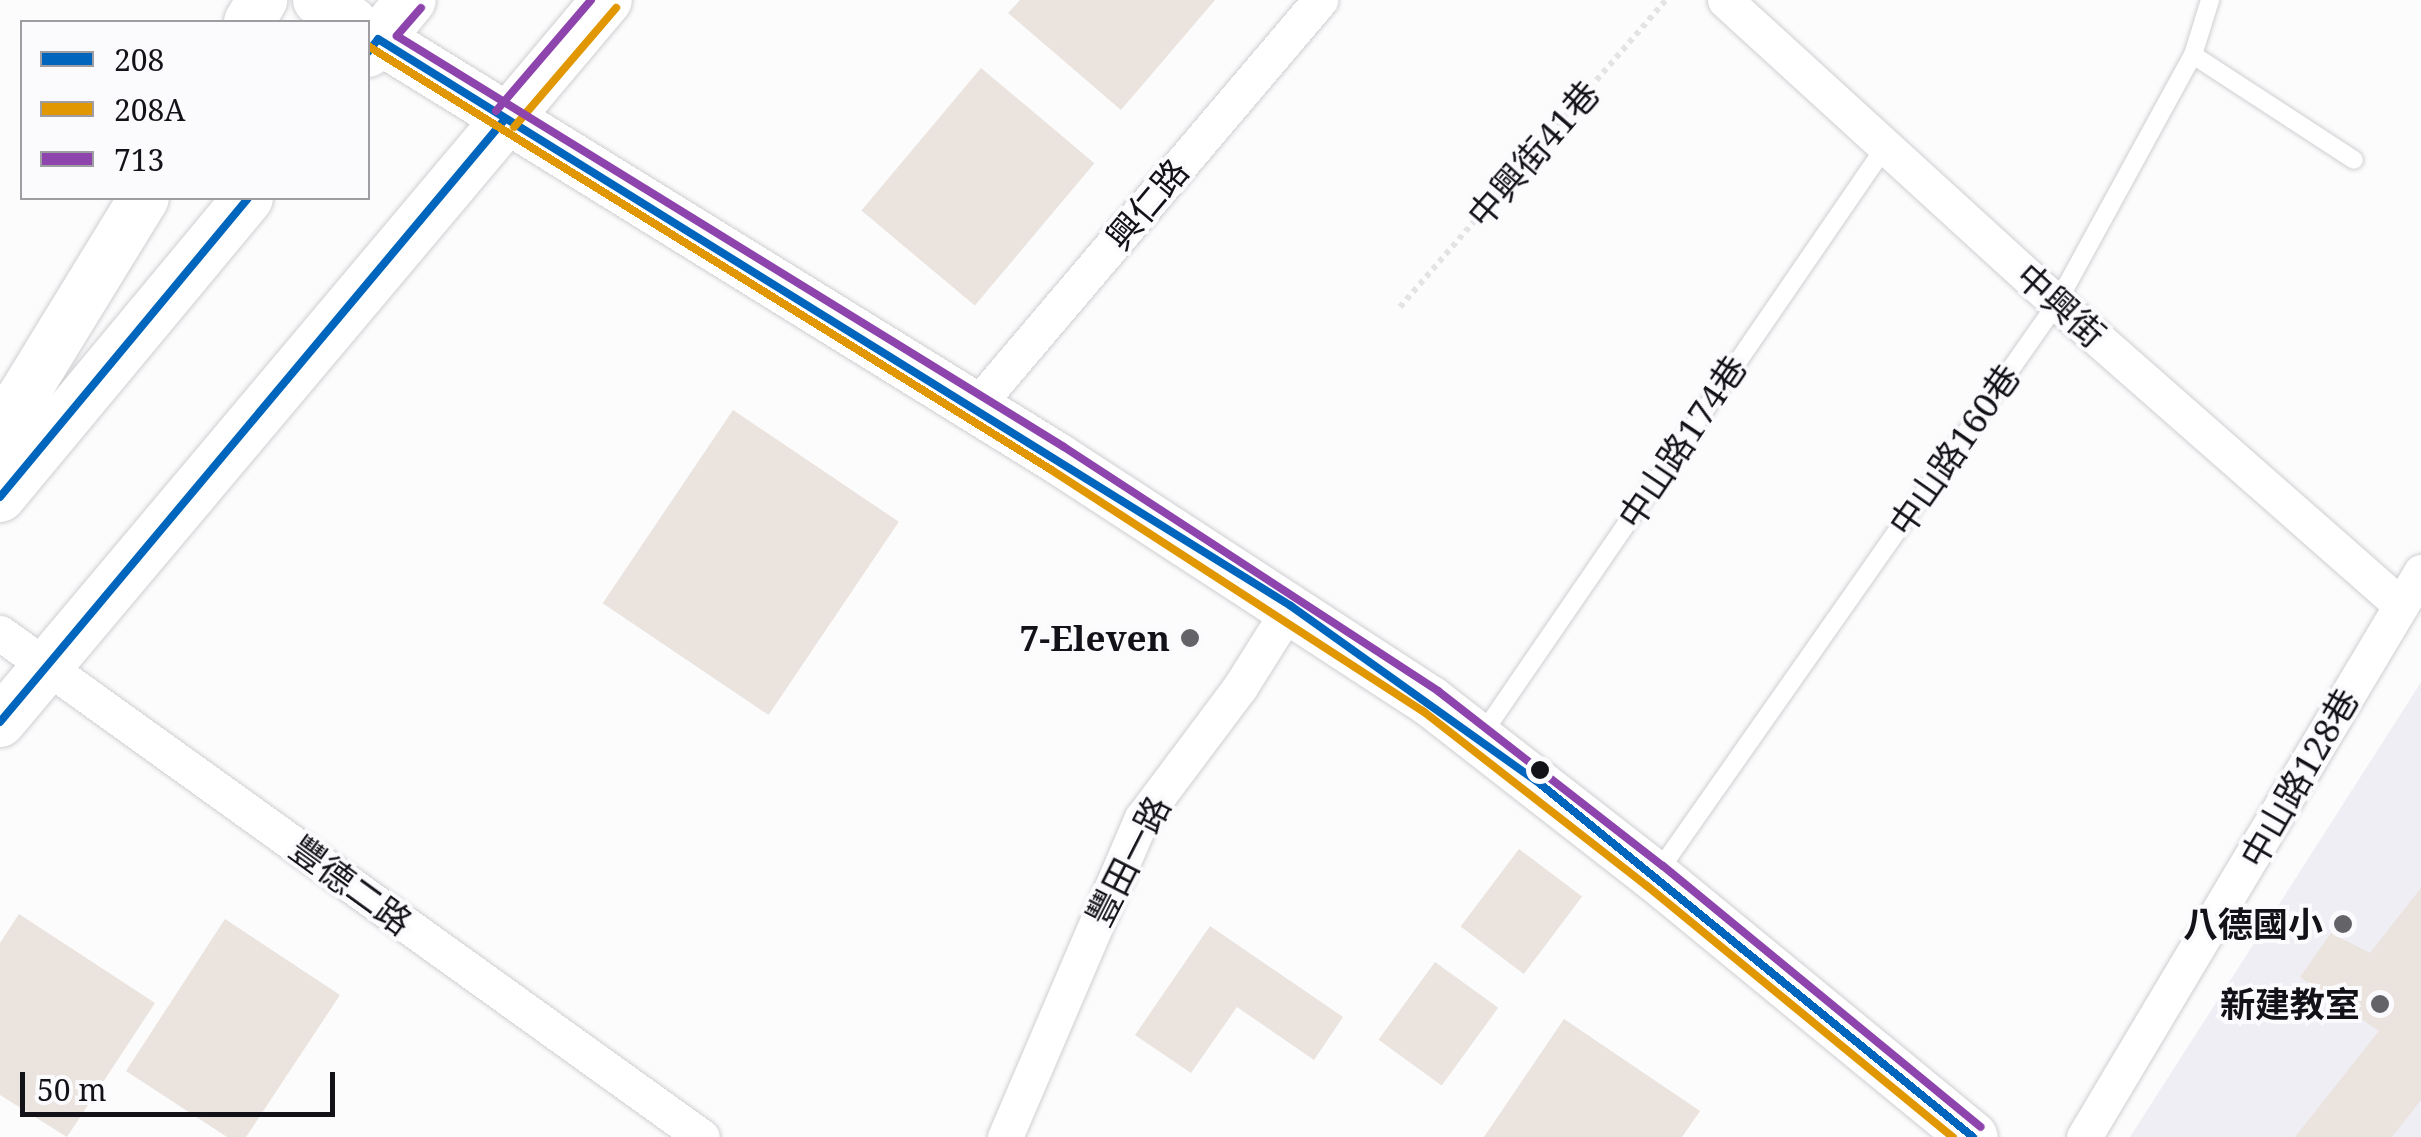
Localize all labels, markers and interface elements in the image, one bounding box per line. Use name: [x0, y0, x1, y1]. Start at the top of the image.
legend: [20, 20, 370, 200]
text: 208: [114, 39, 164, 80]
street label: 中興街41巷: [1458, 73, 1608, 235]
text: 208A: [114, 89, 185, 130]
text: 713: [114, 139, 164, 180]
street label: 興仁路: [1097, 150, 1197, 258]
street label: 中興街: [2008, 254, 2114, 356]
street label: 中山路174巷: [1609, 348, 1755, 536]
street label: 中山路160巷: [1880, 357, 2028, 543]
place label: 7-Eleven: [1020, 617, 1170, 659]
marker: 7-Eleven: [1179, 627, 1201, 649]
street label: 中山路128巷: [2231, 681, 2367, 875]
unlabelled marker: [1530, 760, 1550, 780]
street label: 豐田一路: [1078, 789, 1178, 933]
street label: 豐德二路: [282, 827, 420, 943]
place label: 八德國小: [2183, 903, 2323, 945]
marker: 八德國小: [2332, 913, 2354, 935]
place label: 新建教室: [2220, 983, 2360, 1025]
marker: 新建教室: [2369, 993, 2391, 1015]
scale bar: [25, 1052, 340, 1114]
text: 50 m: [37, 1069, 107, 1110]

